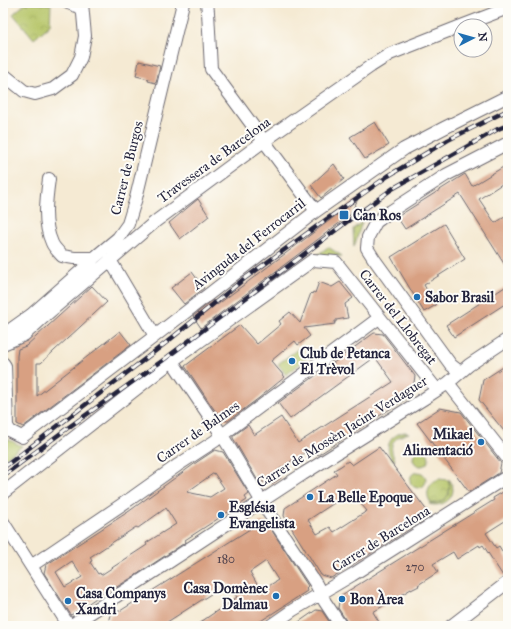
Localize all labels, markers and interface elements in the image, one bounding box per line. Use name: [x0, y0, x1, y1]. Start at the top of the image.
north arrow: [453, 18, 493, 58]
text: N: [475, 32, 489, 43]
street label: Travessera de Barcelona: [154, 113, 274, 207]
street label: Carrer de Burgos: [107, 119, 147, 217]
street label: Avinguda del Ferrocarril: [188, 194, 309, 294]
place label: Can Ros: [353, 207, 401, 224]
marker: Can Ros: [338, 209, 350, 221]
street label: Carrer del Llobregat: [356, 266, 440, 368]
place label: Sabor Brasil: [425, 289, 495, 306]
marker: Sabor Brasil: [412, 292, 422, 302]
place label: Club de Petanca El Trèvol: [300, 345, 391, 378]
marker: Club de Petanca El Trèvol: [287, 356, 297, 366]
street label: Carrer de Mossèn Jacint Verdaguer: [253, 372, 432, 493]
street label: Carrer de Balmes: [153, 397, 243, 467]
place label: Mikael Alimentació: [402, 426, 474, 459]
marker: Mikael Alimentació: [476, 437, 486, 447]
place label: La Belle Epoque: [318, 489, 413, 507]
marker: La Belle Epoque: [305, 492, 315, 502]
place label: Església Evangelista: [229, 499, 296, 533]
street label: Carrer de Barcelona: [329, 502, 433, 576]
marker: Església Evangelista: [216, 510, 226, 520]
house number: 180: [217, 552, 235, 566]
house number: 270: [406, 560, 425, 574]
place label: Casa Domènec Dalmau: [183, 580, 269, 613]
place label: Casa Companys Xandri: [75, 585, 166, 618]
place label: Bon Àrea: [350, 589, 404, 608]
marker: Casa Domènec Dalmau: [271, 591, 281, 601]
marker: Bon Àrea: [337, 594, 347, 604]
marker: Casa Companys Xandri: [63, 596, 73, 606]

